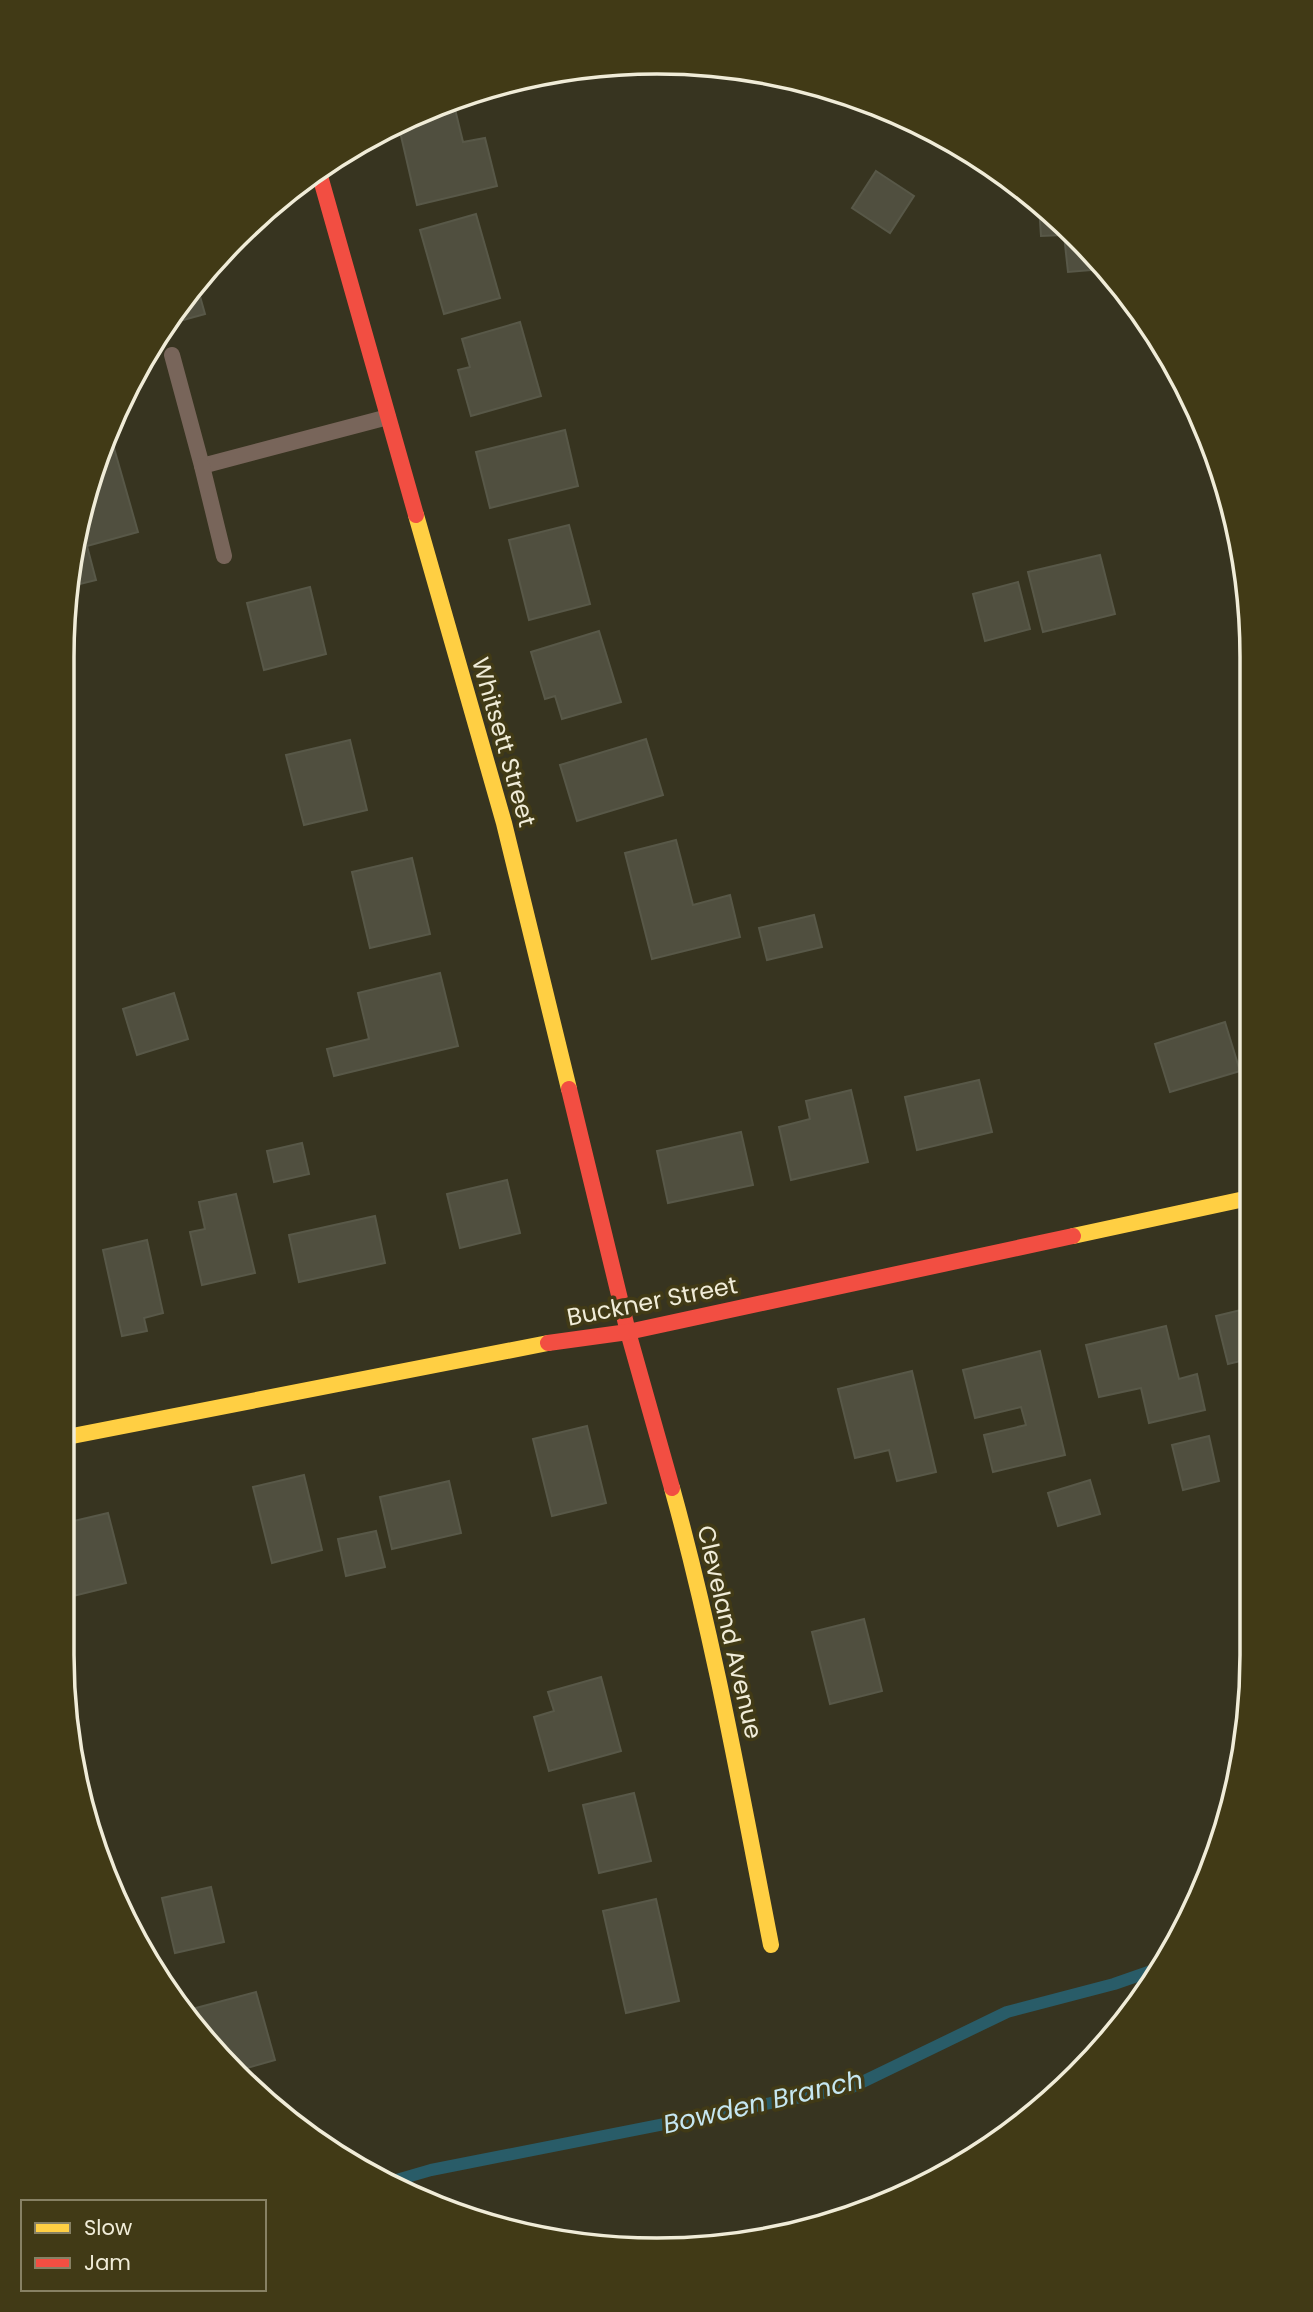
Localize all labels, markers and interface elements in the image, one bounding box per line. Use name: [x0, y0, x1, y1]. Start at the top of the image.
street label: Whitsett Street: [464, 653, 544, 831]
street label: Buckner Street: [564, 1268, 740, 1334]
street label: Cleveland Avenue: [689, 1522, 771, 1742]
water label: Bowden Branch: [659, 2061, 867, 2143]
legend: [21, 2200, 266, 2291]
text: Slow: [84, 2213, 132, 2242]
text: Jam: [84, 2248, 131, 2277]

